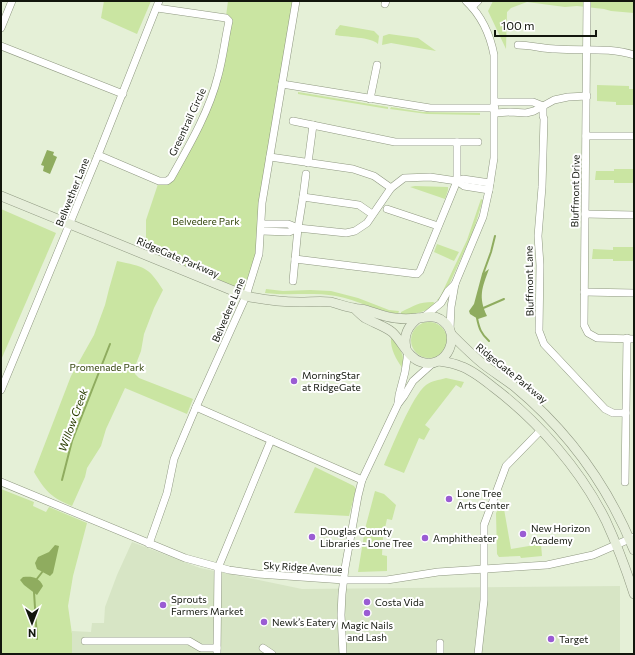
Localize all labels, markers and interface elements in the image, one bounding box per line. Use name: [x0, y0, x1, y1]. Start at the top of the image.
scale bar: [495, 12, 596, 38]
text: 100 m: [501, 18, 535, 32]
street label: Greentrail Circle: [166, 86, 208, 158]
street label: Bluffmont Drive: [568, 154, 582, 228]
street label: Bellwether Lane: [53, 156, 91, 228]
park label: Belvedere Park: [172, 215, 240, 227]
street label: RidgeGate Parkway: [135, 234, 221, 280]
street label: Bluffmont Lane: [522, 246, 536, 316]
street label: Belvedere Lane: [209, 276, 247, 344]
street label: RidgeGate Parkway: [474, 340, 550, 406]
park label: Promenade Park: [70, 361, 145, 373]
place label: MorningStar at RidgeGate: [302, 369, 361, 393]
marker: MorningStar at RidgeGate: [289, 376, 299, 386]
water label: Willow Creek: [55, 386, 90, 453]
place label: Lone Tree Arts Center: [457, 487, 510, 511]
marker: Lone Tree Arts Center: [444, 494, 454, 504]
place label: New Horizon Academy: [531, 522, 590, 546]
place label: Douglas County Libraries - Lone Tree: [320, 525, 412, 549]
marker: New Horizon Academy: [518, 529, 528, 539]
marker: Douglas County Libraries - Lone Tree: [307, 532, 317, 542]
place label: Amphitheater: [433, 532, 496, 544]
marker: Amphitheater: [420, 533, 430, 543]
street label: Sky Ridge Avenue: [263, 559, 343, 575]
place label: Sprouts Farmers Market: [171, 593, 243, 617]
place label: Costa Vida: [375, 596, 424, 608]
marker: Costa Vida: [362, 597, 372, 607]
marker: Sprouts Farmers Market: [158, 600, 168, 610]
north arrow: [12, 603, 52, 643]
marker: Magic Nails and Lash: [362, 608, 372, 618]
place label: Newk’s Eatery: [272, 616, 336, 628]
marker: Newk’s Eatery: [259, 617, 269, 627]
place label: Magic Nails and Lash: [341, 619, 393, 643]
text: N: [28, 627, 36, 640]
place label: Target: [559, 633, 588, 645]
marker: Target: [546, 634, 556, 644]

